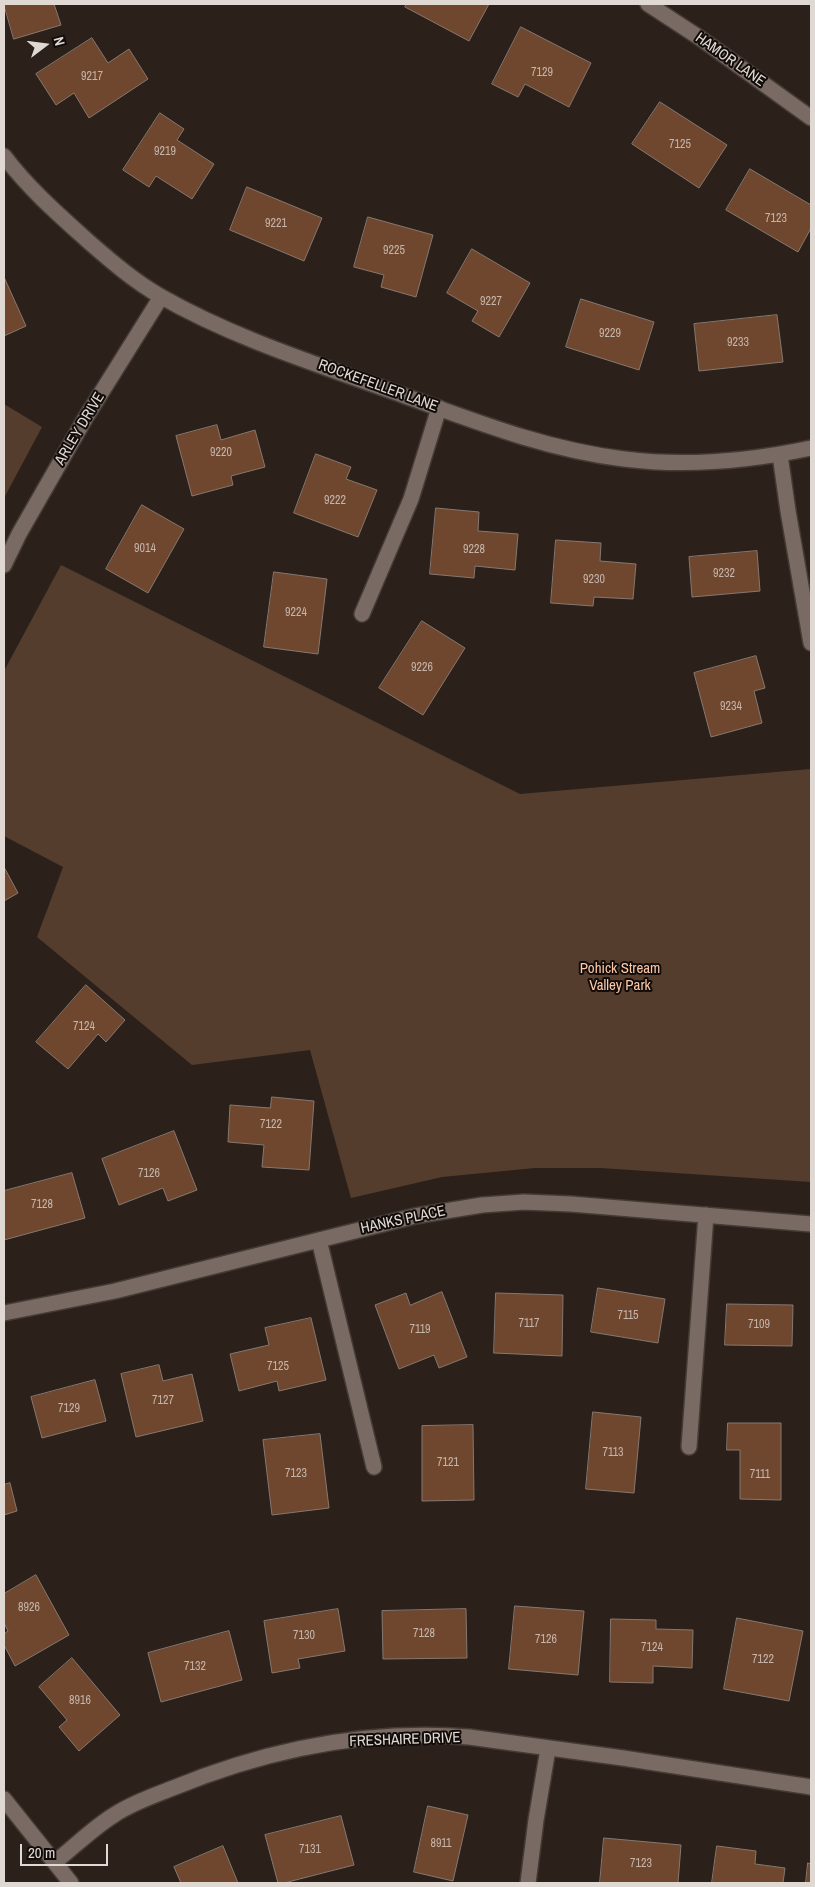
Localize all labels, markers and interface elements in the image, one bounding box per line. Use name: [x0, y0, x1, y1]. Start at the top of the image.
north arrow: [20, 20, 70, 70]
street label: HAMOR LANE: [692, 29, 768, 91]
text: N: [50, 35, 69, 47]
house number: 7129: [531, 66, 553, 80]
house number: 9217: [81, 70, 103, 84]
house number: 7125: [669, 138, 691, 152]
house number: 9219: [154, 145, 176, 159]
house number: 7123: [765, 212, 787, 226]
house number: 9221: [265, 217, 287, 231]
house number: 9225: [383, 244, 405, 258]
house number: 9227: [480, 295, 502, 309]
house number: 9229: [599, 327, 621, 341]
house number: 9233: [727, 336, 749, 350]
street label: ROCKEFELLER LANE: [316, 356, 440, 416]
street label: ARLEY DRIVE: [51, 390, 109, 468]
house number: 9220: [210, 446, 232, 460]
house number: 9222: [324, 494, 346, 508]
house number: 9014: [134, 542, 156, 556]
house number: 9228: [463, 543, 485, 557]
house number: 9232: [713, 567, 735, 581]
house number: 9230: [583, 573, 605, 587]
house number: 9224: [285, 606, 307, 620]
house number: 9226: [411, 661, 433, 675]
house number: 9234: [720, 700, 742, 714]
park label: Pohick Stream Valley Park: [580, 960, 660, 995]
house number: 7124: [73, 1020, 95, 1034]
house number: 7122: [260, 1118, 282, 1132]
house number: 7126: [138, 1167, 160, 1181]
house number: 7128: [31, 1198, 53, 1212]
street label: HANKS PLACE: [359, 1202, 447, 1238]
house number: 7115: [617, 1309, 639, 1323]
house number: 7117: [518, 1317, 540, 1331]
house number: 7109: [748, 1318, 770, 1332]
house number: 7119: [409, 1323, 431, 1337]
house number: 7125: [267, 1360, 289, 1374]
house number: 7127: [152, 1394, 174, 1408]
house number: 7129: [58, 1402, 80, 1416]
house number: 7113: [602, 1446, 624, 1460]
house number: 7121: [437, 1456, 459, 1470]
house number: 7123: [285, 1467, 307, 1481]
house number: 7111: [750, 1468, 770, 1482]
house number: 8926: [18, 1601, 40, 1615]
house number: 7128: [413, 1627, 435, 1641]
house number: 7130: [293, 1629, 315, 1643]
house number: 7126: [535, 1633, 557, 1647]
house number: 7124: [641, 1641, 663, 1655]
house number: 7122: [752, 1653, 774, 1667]
house number: 7132: [184, 1660, 206, 1674]
house number: 8916: [69, 1694, 91, 1708]
street label: FRESHAIRE DRIVE: [349, 1729, 461, 1751]
scale bar: [22, 1834, 110, 1866]
house number: 8911: [430, 1837, 452, 1851]
text: 20 m: [28, 1842, 55, 1863]
house number: 7131: [299, 1843, 321, 1857]
house number: 7123: [630, 1857, 652, 1871]

